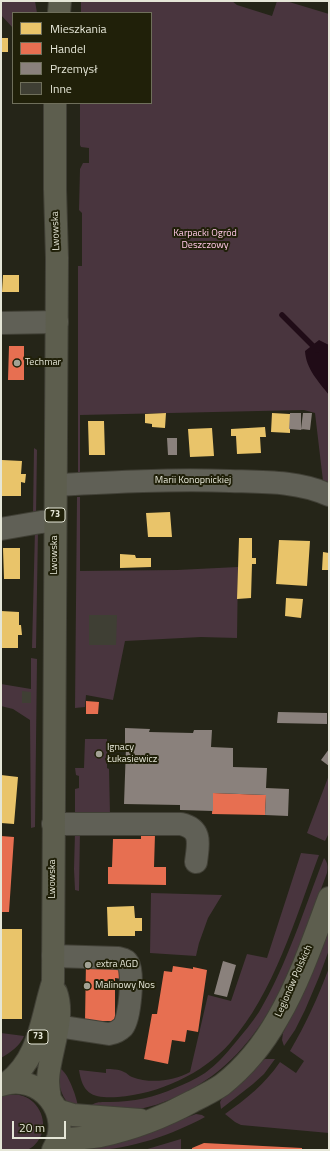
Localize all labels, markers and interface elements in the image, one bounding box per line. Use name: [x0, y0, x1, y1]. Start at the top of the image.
legend: [12, 12, 152, 104]
text: Mieszkania: [50, 19, 107, 38]
text: Handel: [50, 39, 86, 58]
text: Przemysł: [50, 59, 98, 78]
text: Inne: [50, 79, 72, 98]
street label: Lwowska: [49, 211, 63, 251]
park label: Karpacki Ogród Deszczowy: [173, 228, 237, 252]
place label: Techmar: [25, 357, 61, 369]
marker: Techmar: [12, 358, 22, 368]
street label: Marii Konopnickiej: [155, 475, 231, 487]
road number: 73: [45, 508, 65, 522]
street label: Lwowska: [49, 535, 61, 575]
place label: Ignacy Łukasiewicz: [107, 742, 157, 766]
marker: Ignacy Łukasiewicz: [94, 749, 104, 759]
street label: Lwowska: [47, 859, 59, 899]
street label: Legionów Polskich: [273, 943, 315, 1019]
place label: extra AGD: [96, 959, 138, 971]
marker: extra AGD: [83, 960, 93, 970]
place label: Malinowy Nos: [95, 980, 155, 992]
marker: Malinowy Nos: [82, 981, 92, 991]
road number: 73: [28, 1030, 48, 1044]
scale bar: [14, 1113, 68, 1139]
text: 20 m: [19, 1118, 45, 1137]

